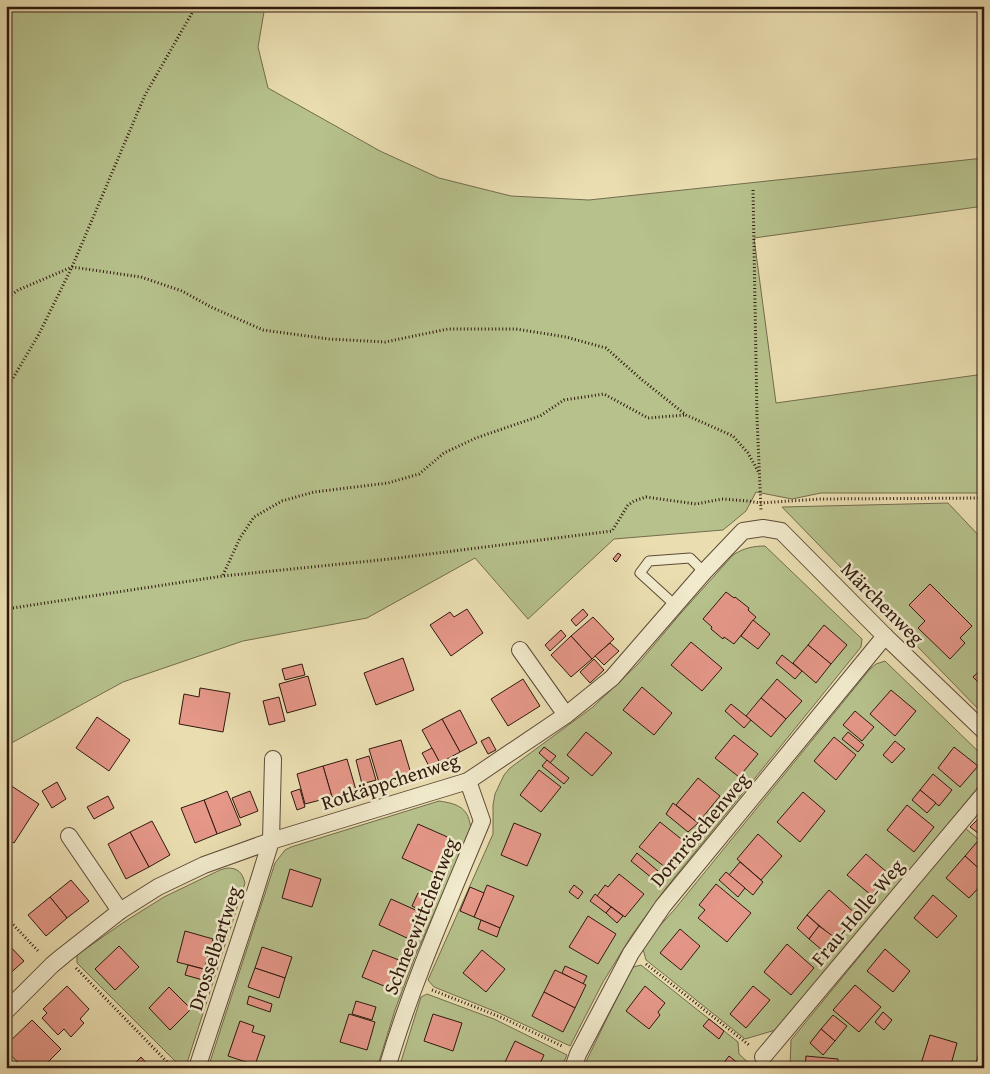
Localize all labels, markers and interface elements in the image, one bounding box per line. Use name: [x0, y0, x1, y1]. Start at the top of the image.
street label: Märchenweg: [835, 555, 931, 651]
street label: Rotkäppchenweg: [317, 745, 463, 817]
street label: Dornröschenweg: [642, 765, 756, 893]
street label: Schneewittchenweg: [375, 833, 465, 999]
street label: Frau-Holle-Weg: [804, 852, 910, 972]
street label: Drosselbartweg: [180, 882, 248, 1014]

